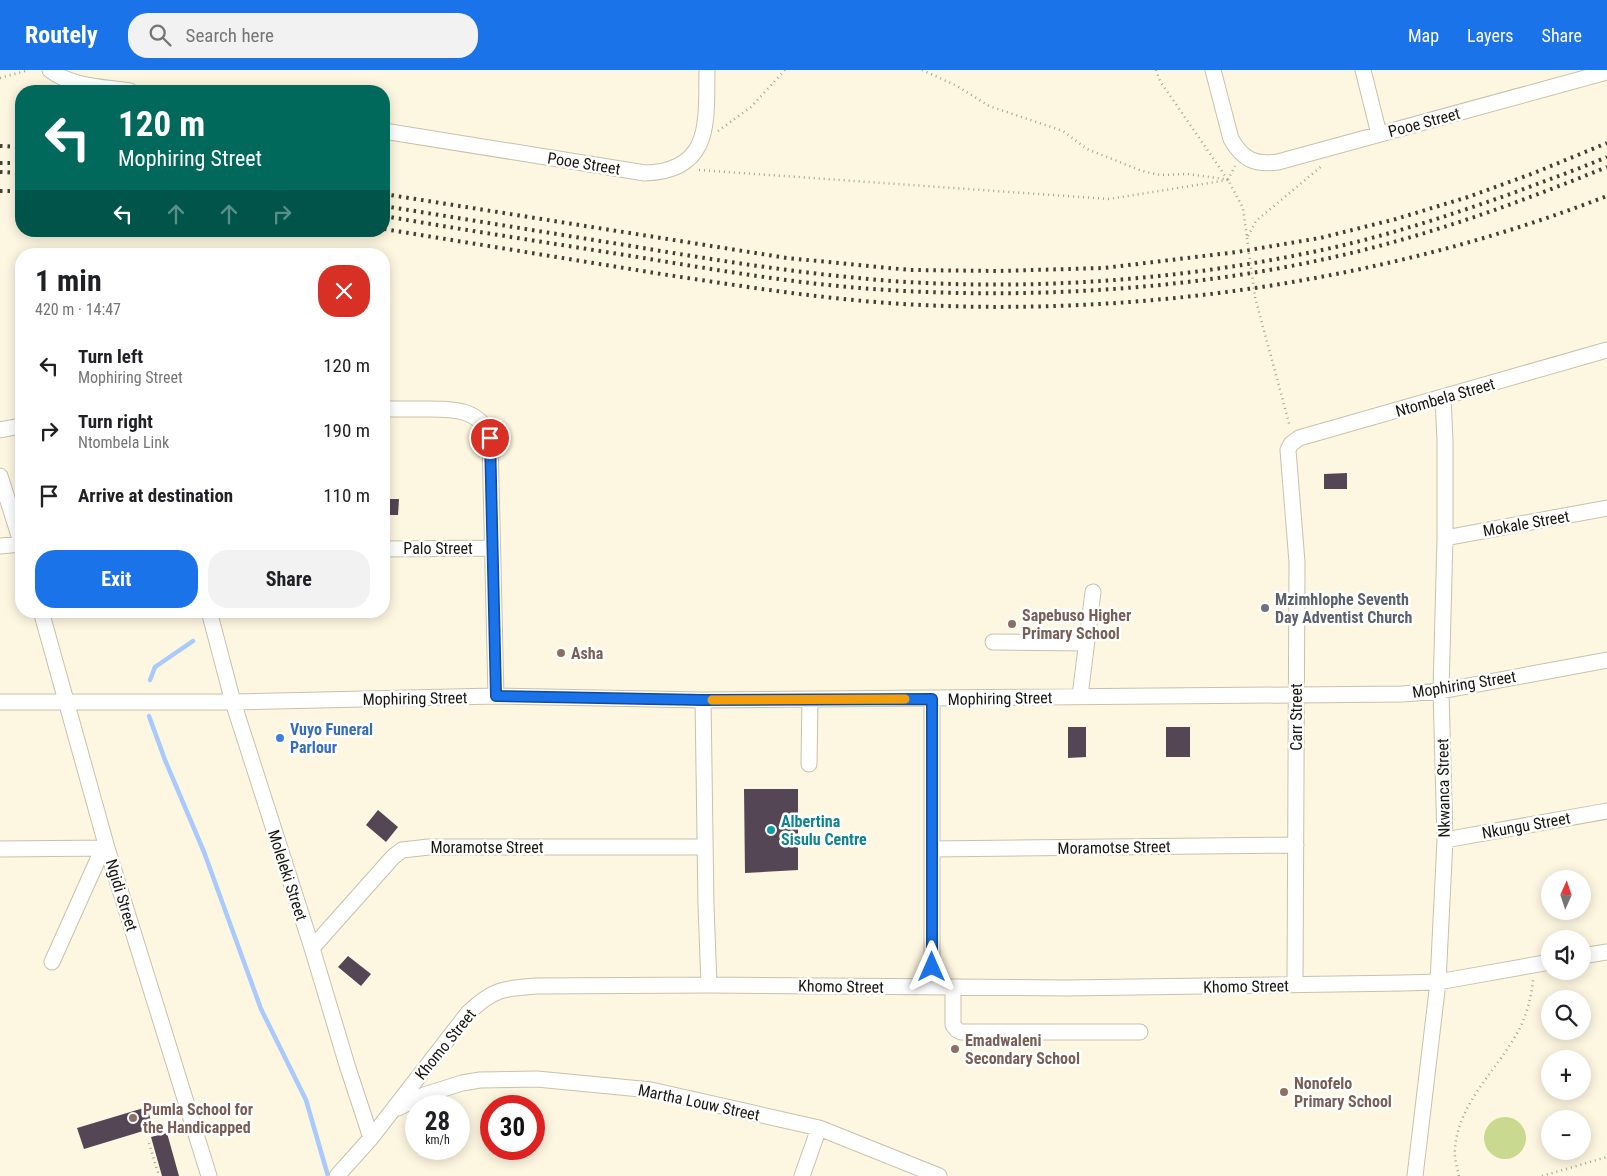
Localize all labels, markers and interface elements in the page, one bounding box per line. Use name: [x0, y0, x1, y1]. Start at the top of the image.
search box: [128, 13, 478, 58]
text: Routely: [25, 21, 98, 49]
icon: search: [146, 21, 174, 49]
text: Search here: [186, 24, 274, 47]
text: Map: [1408, 25, 1439, 46]
text: Layers: [1467, 25, 1514, 46]
text: Share: [1542, 25, 1582, 46]
text: 120 m: [118, 104, 205, 145]
street label: Pooe Street: [1386, 104, 1462, 141]
icon: left: [35, 105, 100, 170]
text: Mophiring Street: [118, 146, 262, 171]
street label: Pooe Street: [546, 148, 622, 179]
icon: left: [109, 200, 137, 228]
icon: ahead: [162, 200, 190, 228]
icon: ahead: [215, 200, 243, 228]
icon: right: [268, 200, 296, 228]
text: 1 min: [35, 263, 102, 298]
button: close: [318, 265, 370, 317]
text: 420 m · 14:47: [35, 300, 121, 319]
text: Turn left: [78, 345, 143, 368]
icon: left: [35, 352, 63, 380]
text: 120 m: [323, 354, 370, 377]
text: Mophiring Street: [78, 368, 183, 387]
street label: Ntombela Street: [1393, 374, 1497, 421]
text: Turn right: [78, 410, 153, 433]
icon: right: [35, 417, 63, 445]
pin: [469, 417, 511, 459]
text: 190 m: [323, 419, 370, 442]
icon: arrive: [476, 424, 504, 452]
text: Ntombela Link: [78, 433, 169, 452]
icon: arrive: [35, 482, 63, 510]
text: Arrive at destination: [78, 484, 233, 507]
text: 110 m: [323, 484, 370, 507]
street label: Mokale Street: [1481, 507, 1571, 540]
street label: Palo Street: [403, 539, 473, 558]
button: Exit: [35, 550, 198, 608]
button: Share: [208, 550, 370, 608]
place label: Mzimhlophe Seventh Day Adventist Church: [1275, 590, 1413, 627]
marker: Mzimhlophe Seventh Day Adventist Church: [1259, 602, 1271, 614]
place label: Sapebuso Higher Primary School: [1022, 606, 1131, 643]
marker: Sapebuso Higher Primary School: [1006, 618, 1018, 630]
place label: Asha: [571, 644, 604, 663]
marker: Asha: [555, 647, 567, 659]
street label: Mophiring Street: [1411, 667, 1518, 702]
street label: Carr Street: [1287, 683, 1306, 751]
street label: Mophiring Street: [362, 688, 468, 709]
street label: Mophiring Street: [947, 688, 1053, 709]
place label: Vuyo Funeral Parlour: [290, 720, 373, 757]
marker: Vuyo Funeral Parlour: [274, 732, 286, 744]
street label: Nkwanca Street: [1433, 738, 1454, 838]
street label: Nkungu Street: [1480, 808, 1572, 843]
place label: Albertina Sisulu Centre: [781, 812, 867, 849]
marker: Albertina Sisulu Centre: [765, 824, 777, 836]
street label: Moleleki Street: [264, 827, 311, 923]
street label: Moramotse Street: [1057, 837, 1171, 858]
street label: Moramotse Street: [430, 838, 544, 857]
street label: Ngidi Street: [102, 857, 142, 934]
north arrow: [1541, 870, 1591, 920]
map controls: [1541, 870, 1591, 1160]
button: sound: [1541, 930, 1591, 980]
position arrow: [905, 940, 957, 992]
street label: Khomo Street: [798, 976, 884, 997]
street label: Khomo Street: [1203, 976, 1289, 997]
button: search: [1541, 990, 1591, 1040]
street label: Khomo Street: [411, 1005, 480, 1084]
place label: Emadwaleni Secondary School: [965, 1031, 1080, 1068]
marker: Emadwaleni Secondary School: [949, 1043, 961, 1055]
button: +: [1541, 1050, 1591, 1100]
place label: Nonofelo Primary School: [1294, 1074, 1392, 1111]
street label: Martha Louw Street: [636, 1080, 762, 1125]
marker: Nonofelo Primary School: [1278, 1086, 1290, 1098]
speed limit sign: 30: [480, 1095, 545, 1160]
place label: Pumla School for the Handicapped: [143, 1100, 253, 1137]
text: 28: [425, 1107, 450, 1136]
button: −: [1541, 1110, 1591, 1160]
marker: Pumla School for the Handicapped: [127, 1112, 139, 1124]
text: km/h: [425, 1133, 450, 1147]

